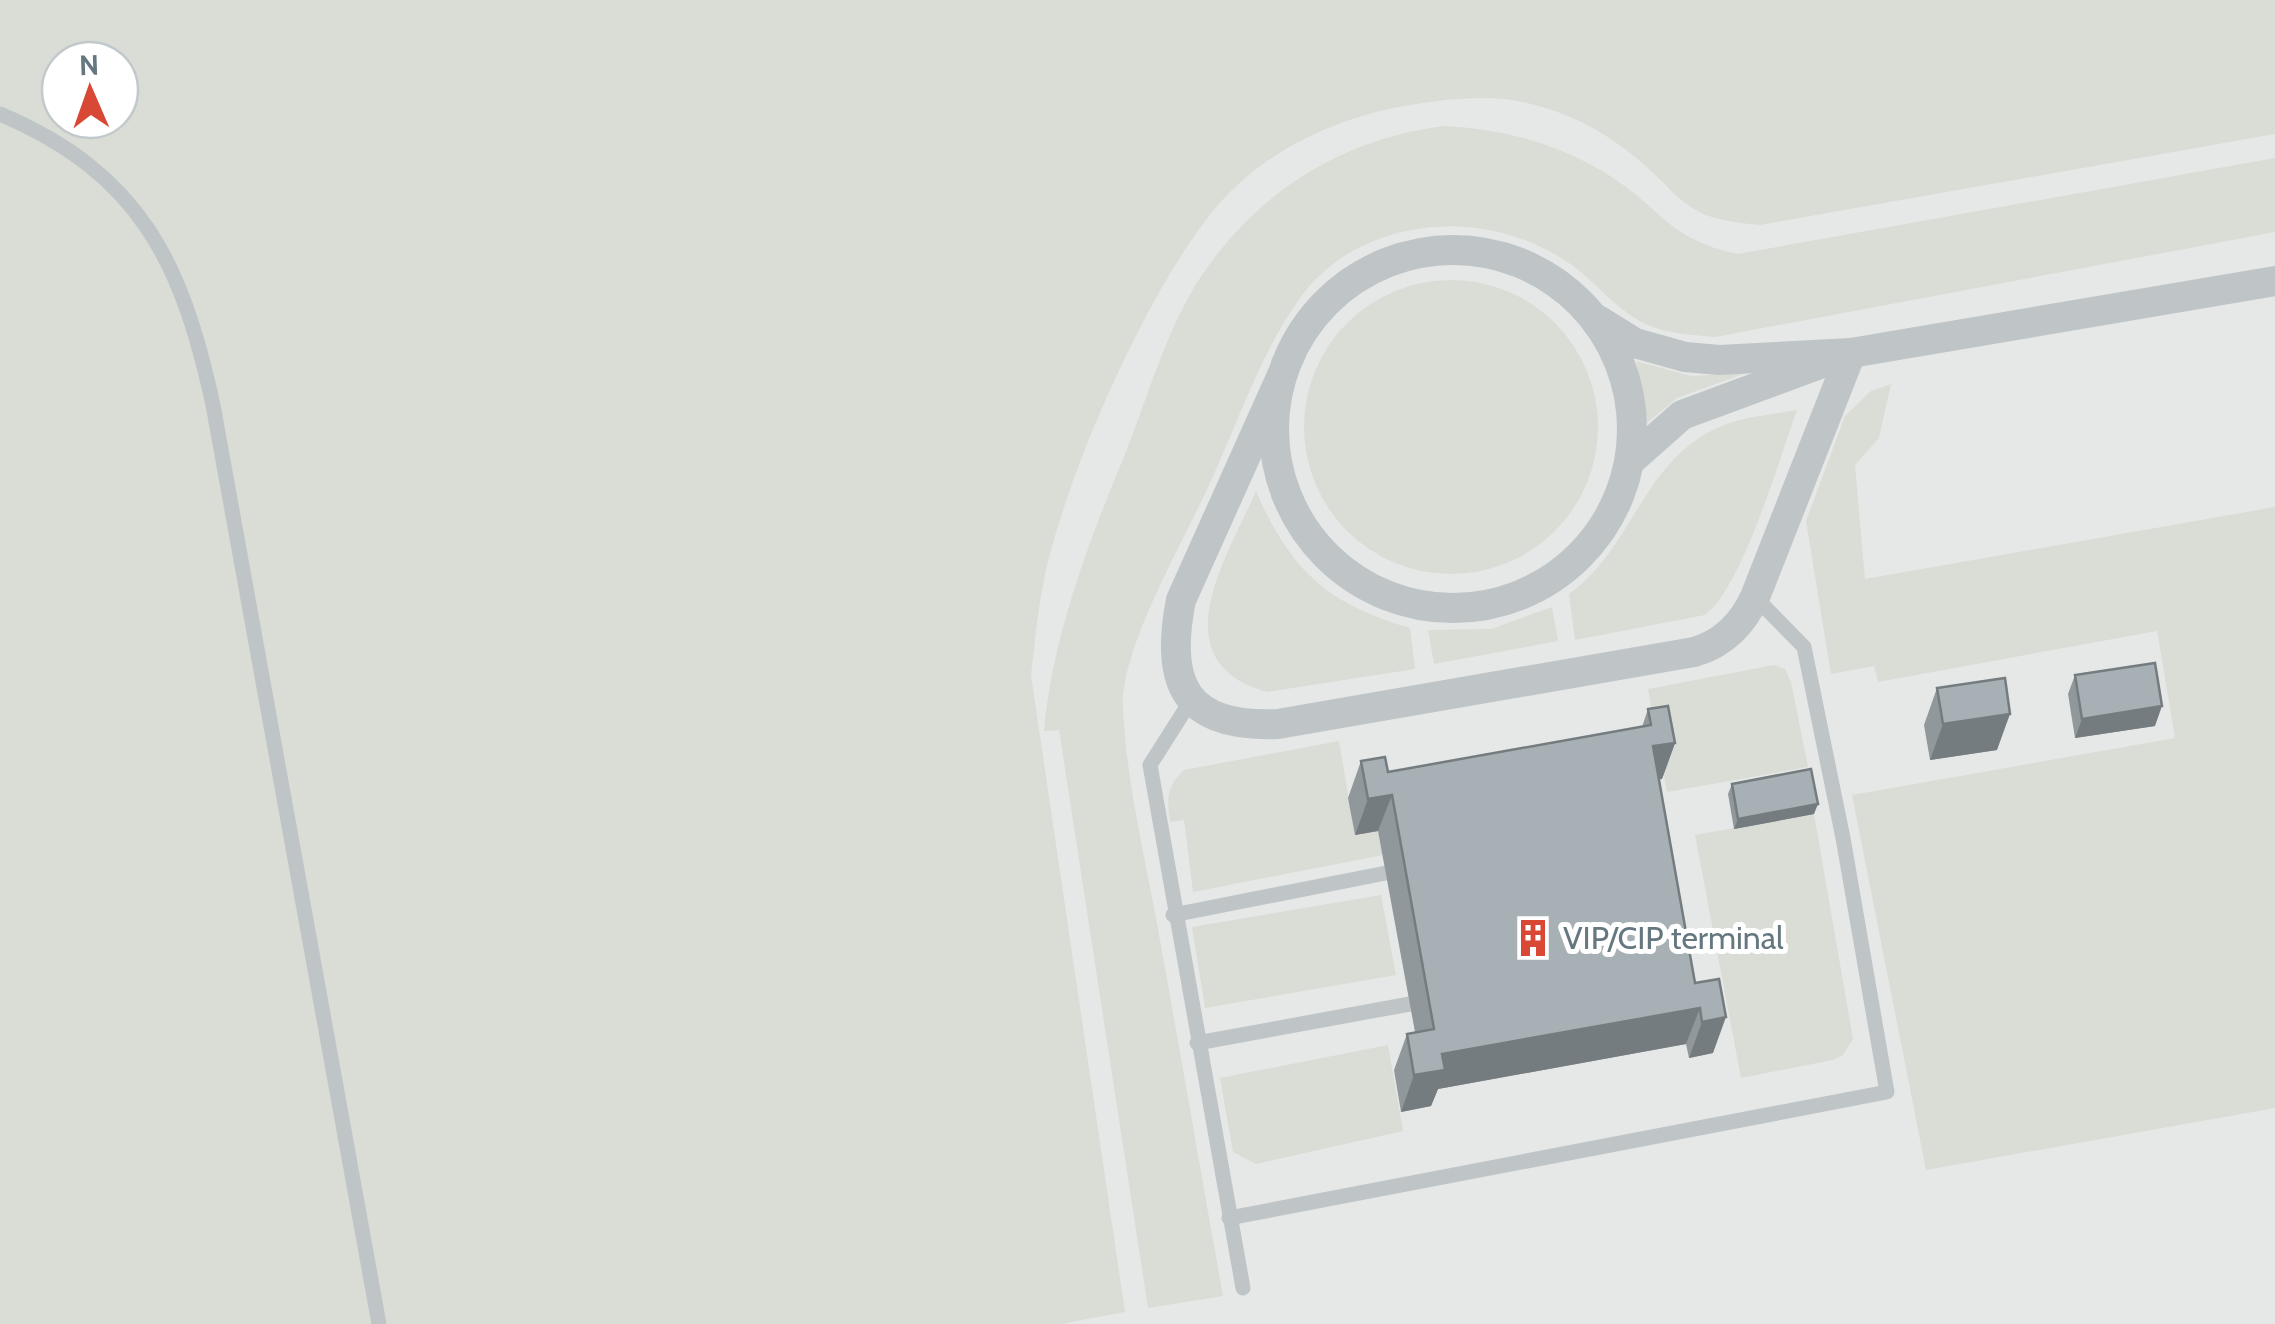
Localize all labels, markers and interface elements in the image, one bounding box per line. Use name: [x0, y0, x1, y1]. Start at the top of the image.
north arrow: [40, 40, 140, 140]
text: N: [79, 48, 100, 82]
building icon: VIP/CIP terminal: [1512, 917, 1554, 959]
place label: VIP/CIP terminal: [1563, 918, 1784, 957]

